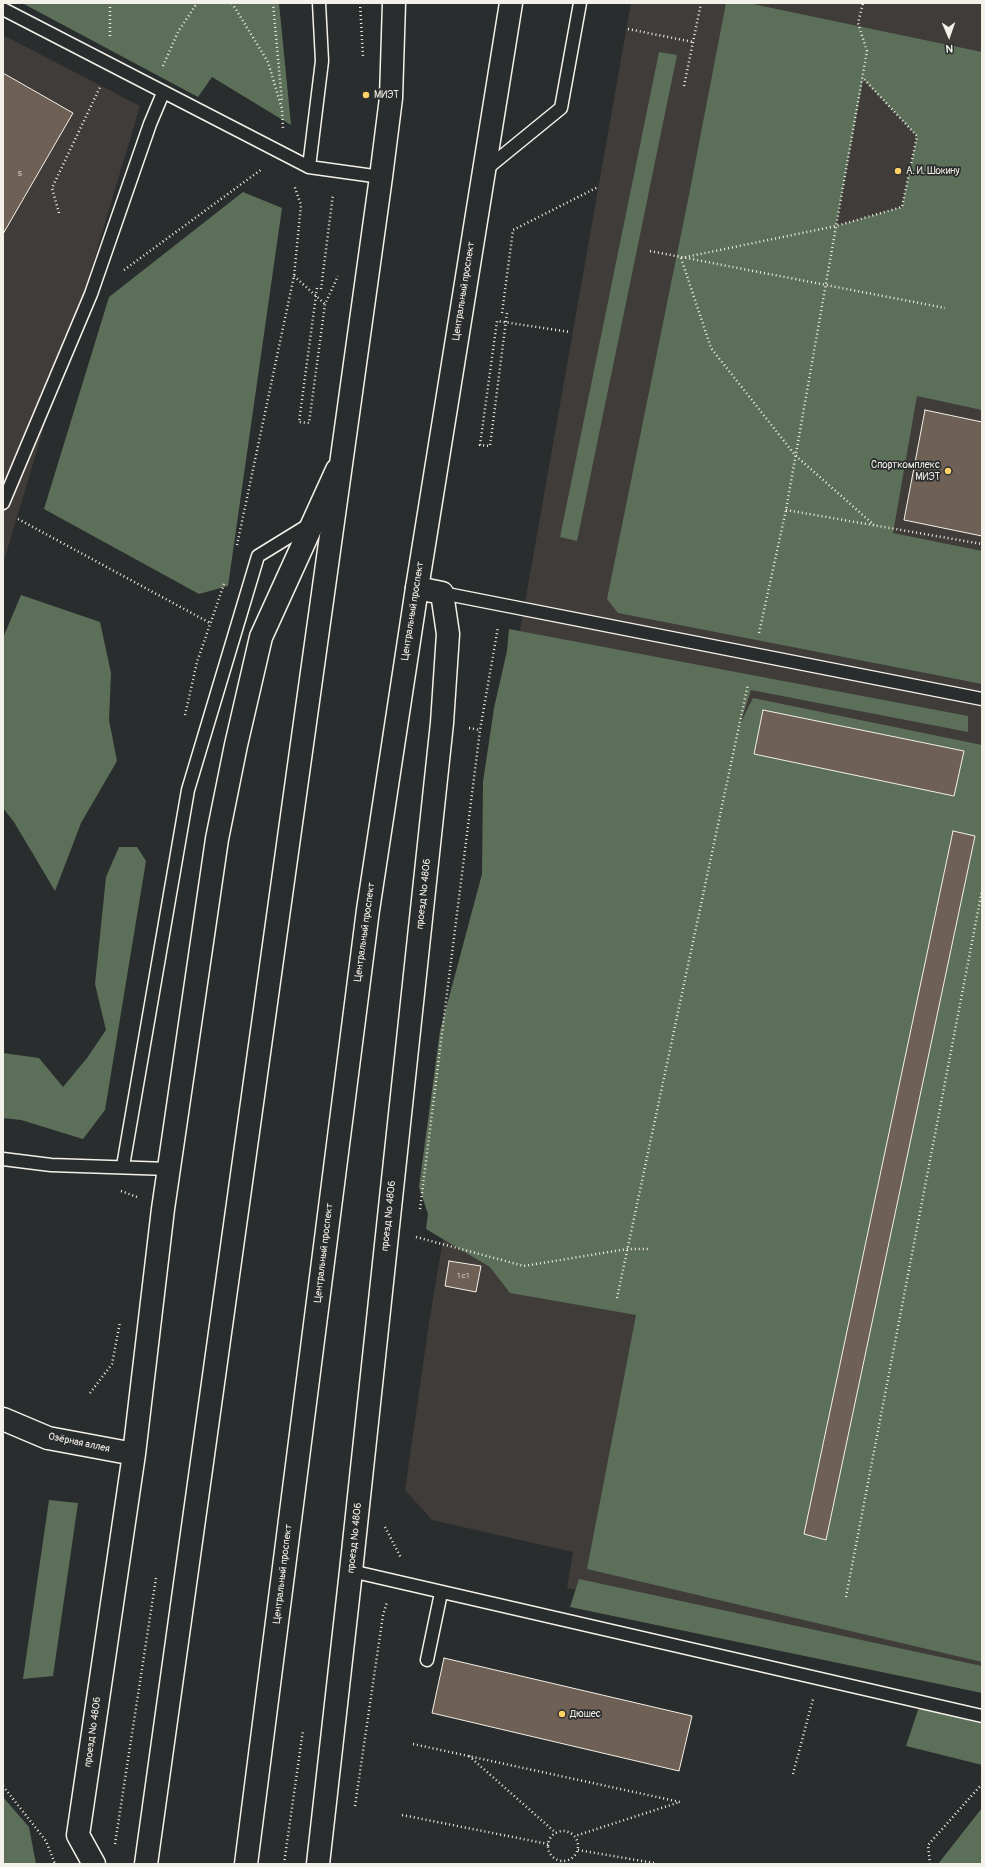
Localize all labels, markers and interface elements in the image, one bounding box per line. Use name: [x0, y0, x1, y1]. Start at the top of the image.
north arrow: [929, 16, 969, 56]
text: N: [945, 42, 953, 55]
place label: МИЭТ: [374, 89, 399, 101]
marker: МИЭТ: [361, 90, 371, 100]
place label: А. И. Шокину: [906, 165, 960, 177]
marker: А. И. Шокину: [893, 166, 903, 176]
house number: 5: [18, 169, 22, 179]
street label: Центральный проспект: [450, 241, 478, 341]
place label: Спорткомплекс МИЭТ: [871, 459, 940, 482]
marker: Спорткомплекс МИЭТ: [943, 466, 953, 476]
street label: Центральный проспект: [399, 561, 427, 661]
street label: проезд № 4806: [414, 858, 434, 930]
street label: Центральный проспект: [352, 882, 378, 982]
street label: проезд № 4806: [379, 1180, 399, 1252]
street label: Центральный проспект: [312, 1203, 336, 1303]
house number: 1 с1: [457, 1271, 469, 1281]
street label: Озёрная аллея: [47, 1431, 111, 1455]
street label: проезд № 4806: [345, 1502, 365, 1574]
street label: Центральный проспект: [271, 1524, 295, 1624]
street label: проезд № 4806: [82, 1696, 104, 1768]
place label: Дюшес: [570, 1708, 601, 1720]
marker: Дюшес: [557, 1709, 567, 1719]

